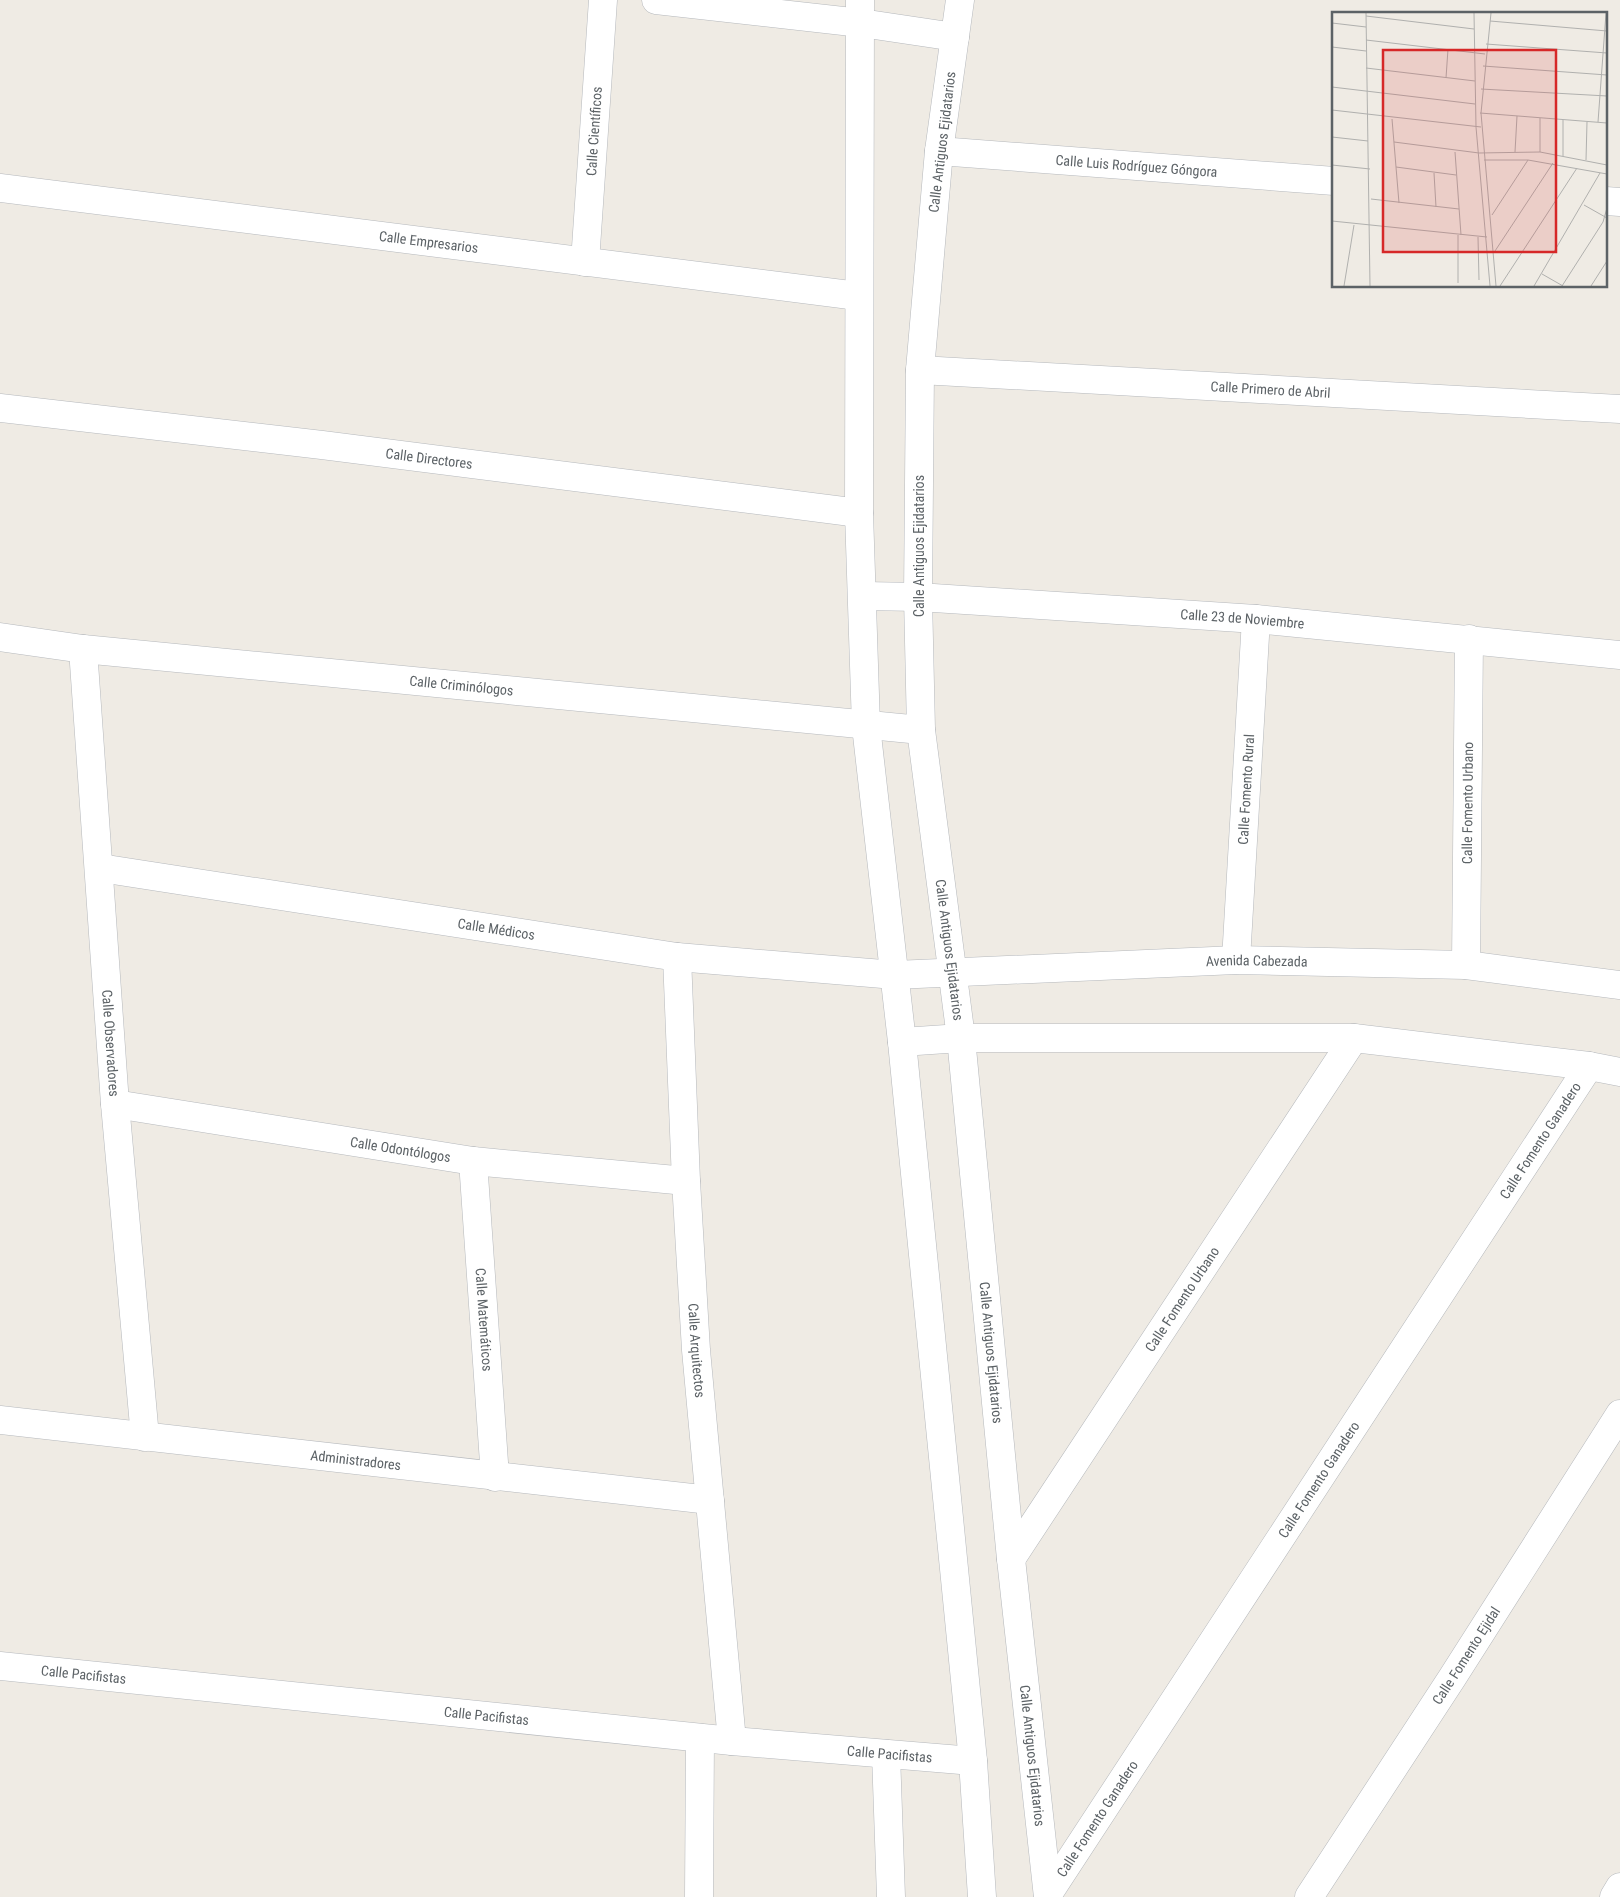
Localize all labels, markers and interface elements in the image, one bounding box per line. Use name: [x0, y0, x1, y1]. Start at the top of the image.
inset map: [1332, 12, 1608, 288]
street label: Calle Antiguos Ejidatarios: [925, 71, 959, 213]
street label: Calle Científicos: [583, 86, 605, 177]
street label: Calle Luis Rodríguez Góngora: [1055, 152, 1218, 180]
street label: Calle Empresarios: [378, 228, 479, 256]
street label: Calle Primero de Abril: [1210, 378, 1331, 401]
street label: Calle Directores: [385, 445, 473, 472]
street label: Calle Antiguos Ejidatarios: [911, 475, 927, 617]
street label: Calle 23 de Noviembre: [1180, 606, 1305, 632]
street label: Calle Criminólogos: [409, 673, 514, 699]
street label: Calle Fomento Rural: [1235, 734, 1257, 845]
street label: Calle Fomento Urbano: [1459, 742, 1476, 864]
street label: Calle Antiguos Ejidatarios: [932, 878, 967, 1021]
street label: Calle Médicos: [457, 915, 536, 943]
street label: Avenida Cabezada: [1205, 952, 1308, 970]
street label: Calle Observadores: [99, 989, 122, 1097]
street label: Calle Fomento Ganadero: [1496, 1079, 1584, 1202]
street label: Calle Odontólogos: [349, 1134, 452, 1165]
street label: Calle Fomento Urbano: [1142, 1244, 1222, 1355]
street label: Calle Matemáticos: [472, 1267, 496, 1372]
street label: Calle Antiguos Ejidatarios: [976, 1281, 1006, 1424]
street label: Calle Arquitectos: [685, 1303, 708, 1398]
street label: Calle Fomento Ganadero: [1275, 1418, 1363, 1541]
street label: Administradores: [310, 1447, 402, 1473]
street label: Calle Fomento Ejidal: [1429, 1604, 1503, 1707]
street label: Calle Pacifistas: [40, 1662, 127, 1687]
street label: Calle Antiguos Ejidatarios: [1017, 1684, 1048, 1827]
street label: Calle Pacifistas: [443, 1704, 530, 1728]
street label: Calle Pacifistas: [846, 1743, 933, 1766]
street label: Calle Fomento Ganadero: [1053, 1757, 1141, 1880]

